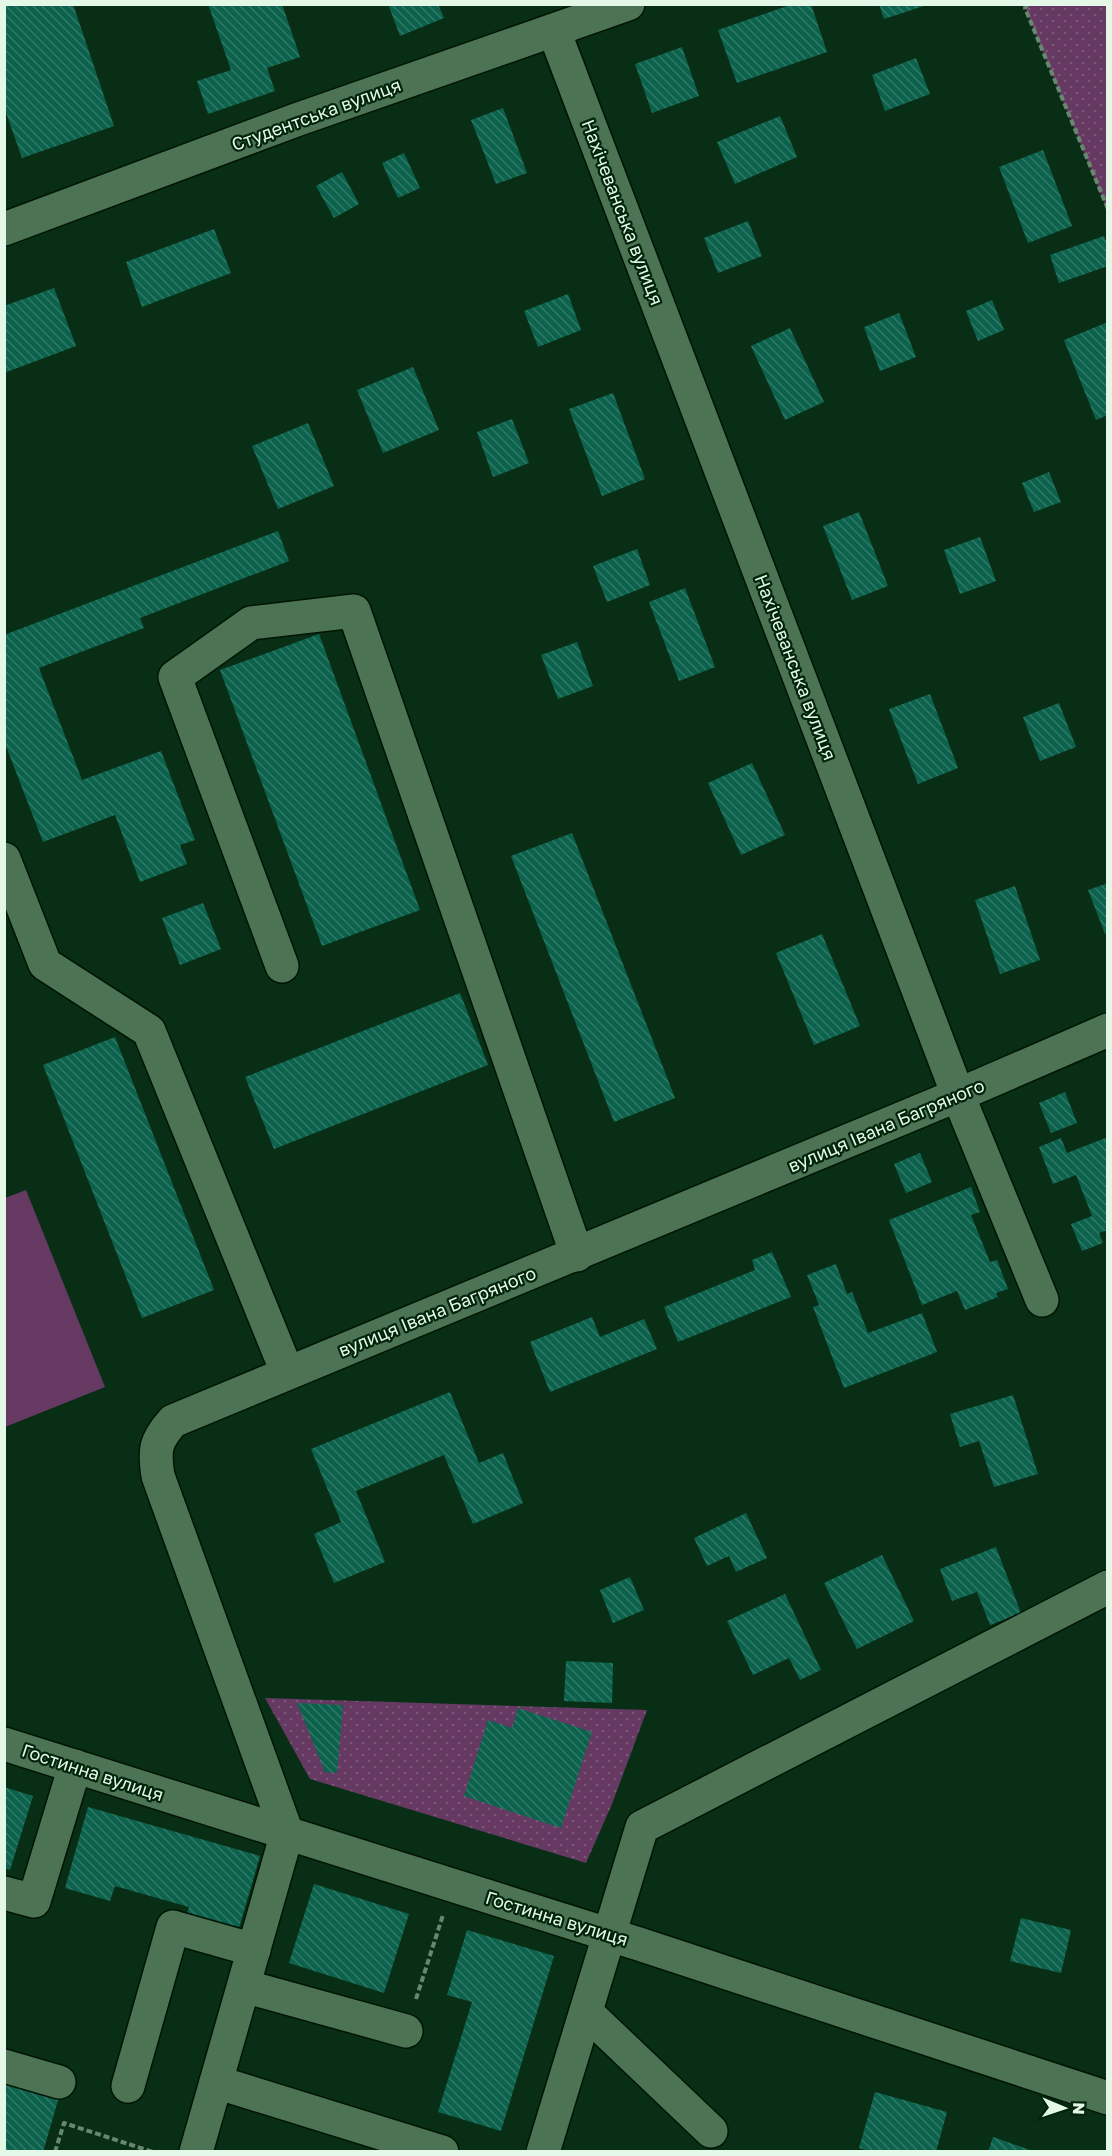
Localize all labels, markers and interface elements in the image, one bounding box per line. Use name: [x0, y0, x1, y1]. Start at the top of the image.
street label: Студентська вулиця: [228, 73, 404, 155]
street label: Нахічеванська вулиця: [577, 116, 669, 308]
street label: Нахічеванська вулиця: [750, 571, 842, 763]
street label: вулиця Івана Багряного: [784, 1074, 988, 1176]
street label: вулиця Івана Багряного: [335, 1261, 539, 1361]
street label: Гостинна вулиця: [19, 1739, 167, 1805]
street label: Гостинна вулиця: [483, 1886, 631, 1950]
north arrow: [1034, 2078, 1094, 2138]
text: N: [1069, 2102, 1089, 2115]

